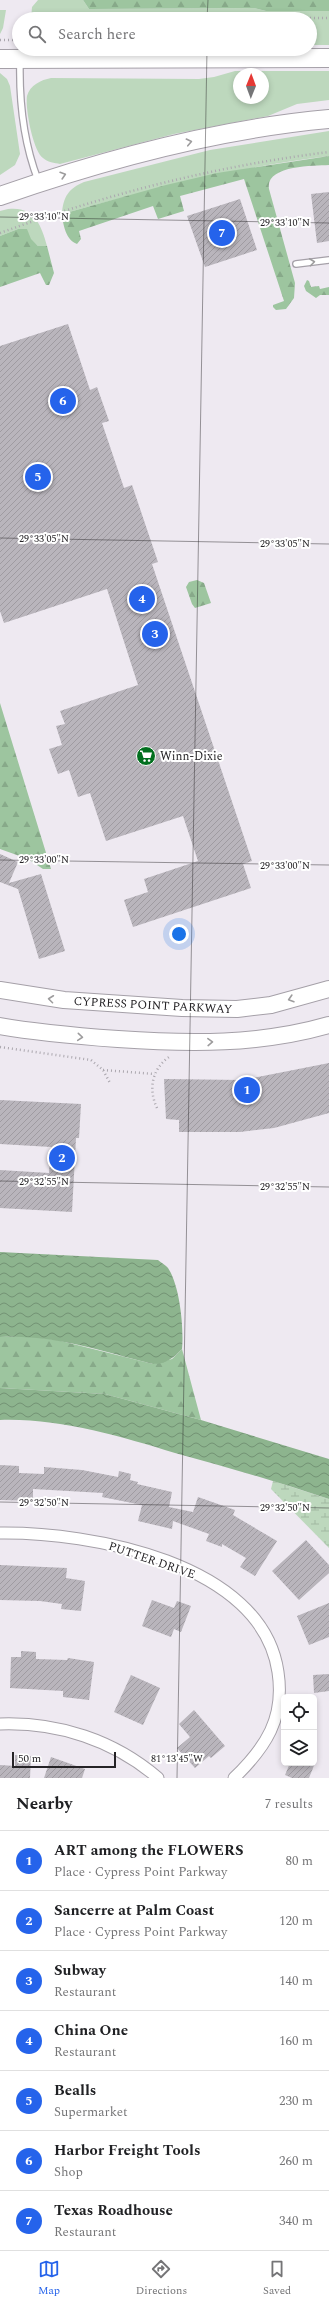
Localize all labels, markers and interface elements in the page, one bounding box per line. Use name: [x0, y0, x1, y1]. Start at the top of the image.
search box: [12, 12, 317, 56]
icon: search: [26, 23, 48, 45]
text: Search here: [58, 23, 136, 46]
north arrow: [233, 68, 269, 104]
one-way arrow: [186, 138, 192, 146]
one-way arrow: [60, 171, 67, 180]
text: 29°33'10"N: [19, 209, 69, 225]
text: 29°33'10"N: [260, 215, 310, 231]
pin: 7: [209, 218, 235, 248]
one-way arrow: [309, 258, 315, 267]
pin: 6: [50, 386, 76, 416]
pin: 5: [25, 462, 51, 492]
text: 29°33'05"N: [19, 531, 69, 547]
text: 29°33'05"N: [260, 536, 310, 552]
pin: 4: [129, 584, 155, 614]
pin: 3: [142, 619, 168, 649]
supermarket icon: Winn-Dixie: [135, 745, 157, 767]
place label: Winn-Dixie: [160, 747, 223, 766]
text: 29°33'00"N: [19, 852, 69, 868]
text: 29°33'00"N: [260, 858, 310, 874]
your location: [169, 924, 189, 944]
street label: CYPRESS POINT PARKWAY: [73, 992, 233, 1019]
one-way arrow: [288, 994, 295, 1003]
one-way arrow: [48, 995, 54, 1004]
one-way arrow: [77, 1032, 83, 1041]
one-way arrow: [207, 1038, 213, 1046]
pin: 1: [234, 1075, 260, 1105]
pin: 2: [49, 1143, 75, 1173]
text: 29°32'55"N: [19, 1174, 69, 1190]
text: 29°32'55"N: [260, 1179, 310, 1195]
text: 29°32'50"N: [19, 1495, 69, 1511]
text: 29°32'50"N: [260, 1500, 310, 1516]
street label: PUTTER DRIVE: [106, 1537, 198, 1584]
map controls: [281, 1694, 317, 1766]
button: locate: [281, 1694, 317, 1730]
button: layers: [281, 1730, 317, 1766]
scale bar: [12, 1750, 116, 1769]
text: 50 m: [18, 1750, 41, 1767]
text: 81°13'45"W: [151, 1751, 203, 1767]
text: Nearby: [16, 1791, 72, 1817]
text: 7 results: [265, 1794, 313, 1814]
text: ART among the FLOWERS: [54, 1839, 244, 1862]
text: 1: [25, 1851, 33, 1871]
text: 80 m: [286, 1851, 313, 1871]
text: Place · Cypress Point Parkway: [54, 1862, 227, 1882]
text: Sancerre at Palm Coast: [54, 1899, 214, 1922]
text: 2: [25, 1911, 33, 1931]
text: 120 m: [279, 1911, 313, 1931]
text: Place · Cypress Point Parkway: [54, 1922, 227, 1942]
text: Subway: [54, 1959, 106, 1982]
text: 3: [25, 1971, 33, 1991]
text: 140 m: [279, 1971, 313, 1991]
text: Restaurant: [54, 1982, 116, 2002]
text: China One: [54, 2019, 128, 2042]
text: 4: [25, 2031, 33, 2051]
text: 160 m: [279, 2031, 313, 2051]
text: Restaurant: [54, 2042, 116, 2062]
text: Bealls: [54, 2079, 96, 2102]
text: 5: [25, 2091, 33, 2111]
text: 230 m: [279, 2091, 313, 2111]
text: Supermarket: [54, 2102, 128, 2122]
text: Harbor Freight Tools: [54, 2139, 201, 2162]
text: 6: [25, 2151, 33, 2171]
text: 260 m: [279, 2151, 313, 2171]
text: Shop: [54, 2162, 83, 2182]
text: Texas Roadhouse: [54, 2199, 173, 2222]
text: 7: [25, 2211, 33, 2231]
text: 340 m: [279, 2211, 313, 2231]
text: Restaurant: [54, 2222, 116, 2242]
tab: Map: [38, 2258, 60, 2299]
tab: Directions: [136, 2258, 187, 2299]
tab: Saved: [263, 2258, 291, 2299]

